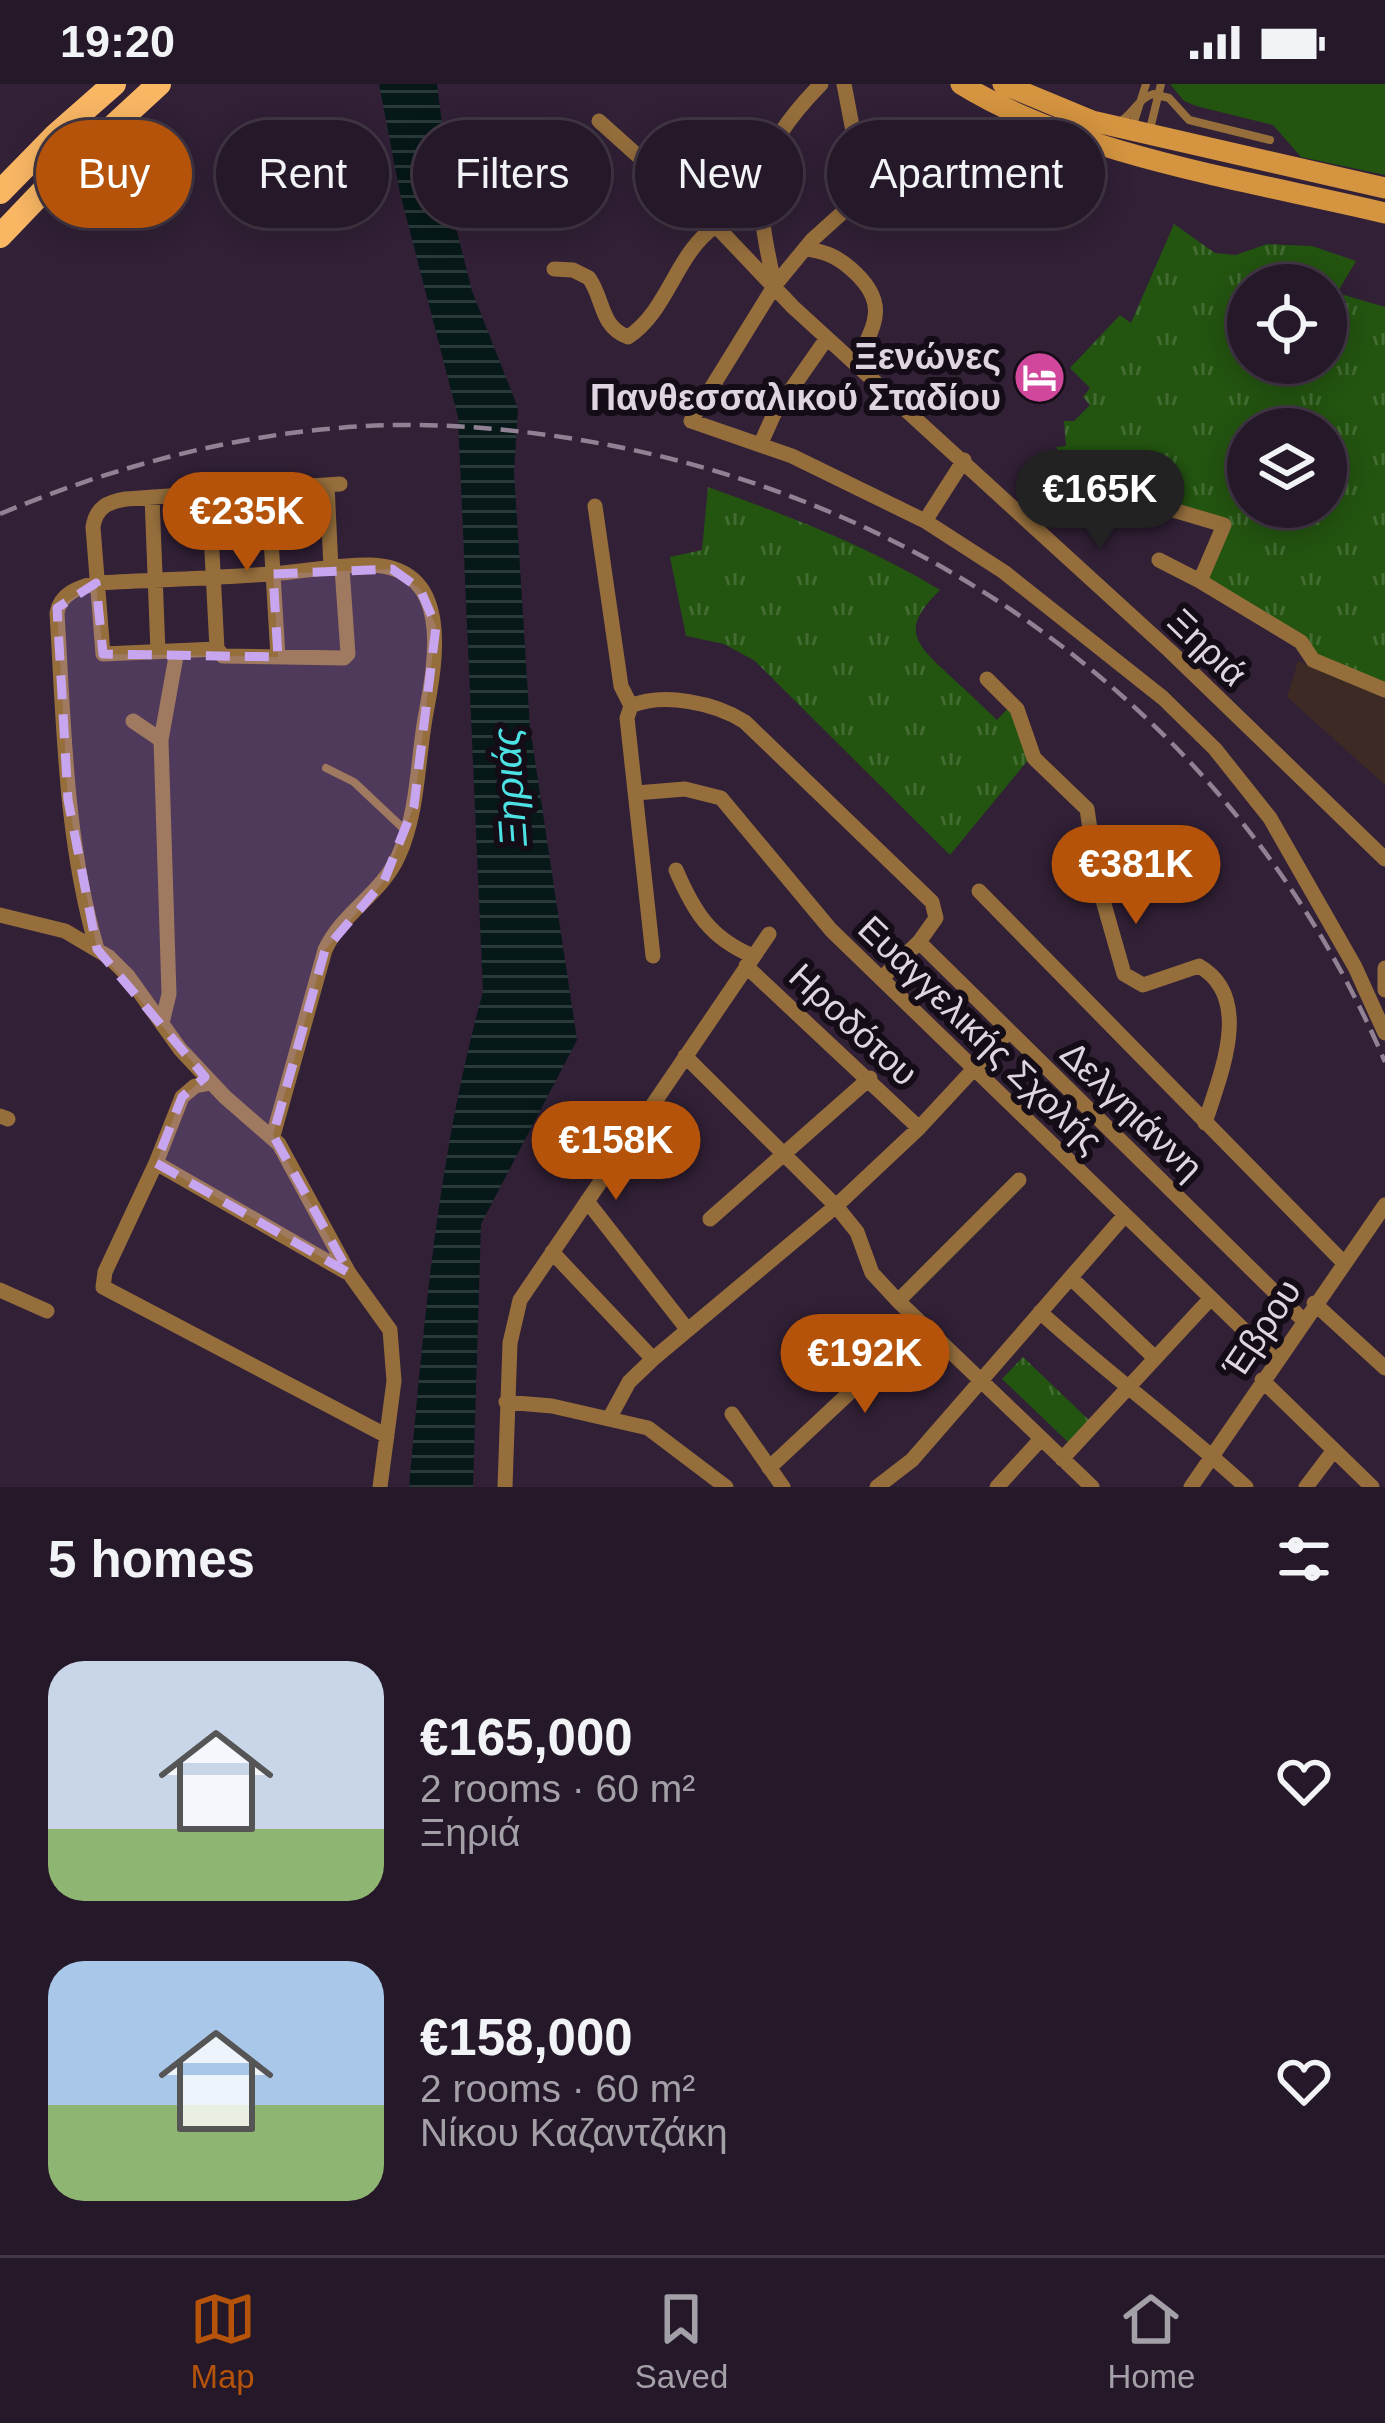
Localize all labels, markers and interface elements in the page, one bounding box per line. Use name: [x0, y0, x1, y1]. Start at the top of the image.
text: 19:20: [60, 16, 175, 67]
chip: Buy: [36, 120, 192, 228]
chip: Rent: [216, 120, 389, 228]
chip: Filters: [413, 120, 611, 228]
chip: New: [635, 120, 803, 228]
chip: Apartment: [827, 120, 1105, 228]
map controls: [1227, 264, 1347, 528]
button: locate: [1227, 264, 1347, 384]
place label: Ξενώνες Πανθεσσαλικού Σταδίου: [590, 336, 1001, 418]
hotel icon: Ξενώνες Πανθεσσαλικού Σταδίου: [1012, 349, 1068, 405]
button: layers: [1227, 408, 1347, 528]
pin: €165K: [1016, 450, 1184, 552]
text: €165K: [1043, 467, 1157, 510]
pin: €235K: [163, 472, 331, 574]
text: €235K: [190, 489, 304, 532]
street label: Ξηριά: [1160, 600, 1255, 694]
water label: Ξηριάς: [484, 726, 535, 849]
pin: €381K: [1052, 825, 1220, 927]
text: €381K: [1079, 842, 1193, 885]
street label: Ευαγγελικής Σχολής: [850, 907, 1111, 1161]
street label: Ηροδότου: [781, 955, 926, 1094]
street label: Δελγηιάννη: [1052, 1033, 1211, 1188]
pin: €158K: [532, 1101, 700, 1203]
text: €158K: [559, 1118, 673, 1161]
street label: Έβρου: [1213, 1272, 1309, 1386]
pin: €192K: [781, 1314, 949, 1416]
text: €192K: [808, 1331, 922, 1374]
icon: filters: [1271, 1526, 1337, 1592]
text: 5 homes: [48, 1531, 255, 1588]
icon: home: [144, 1709, 288, 1853]
text: €165,000: [420, 1709, 633, 1766]
icon: heart: [1271, 1748, 1337, 1814]
text: 2 rooms · 60 m²: [420, 1767, 695, 1810]
text: Ξηριά: [420, 1811, 520, 1854]
icon: home: [144, 2009, 288, 2153]
text: €158,000: [420, 2009, 633, 2066]
icon: heart: [1271, 2048, 1337, 2114]
text: 2 rooms · 60 m²: [420, 2067, 695, 2110]
text: Νίκου Καζαντζάκη: [420, 2111, 728, 2154]
tab: Map: [190, 2286, 256, 2396]
tab: Saved: [635, 2286, 728, 2396]
tab: Home: [1107, 2286, 1195, 2396]

